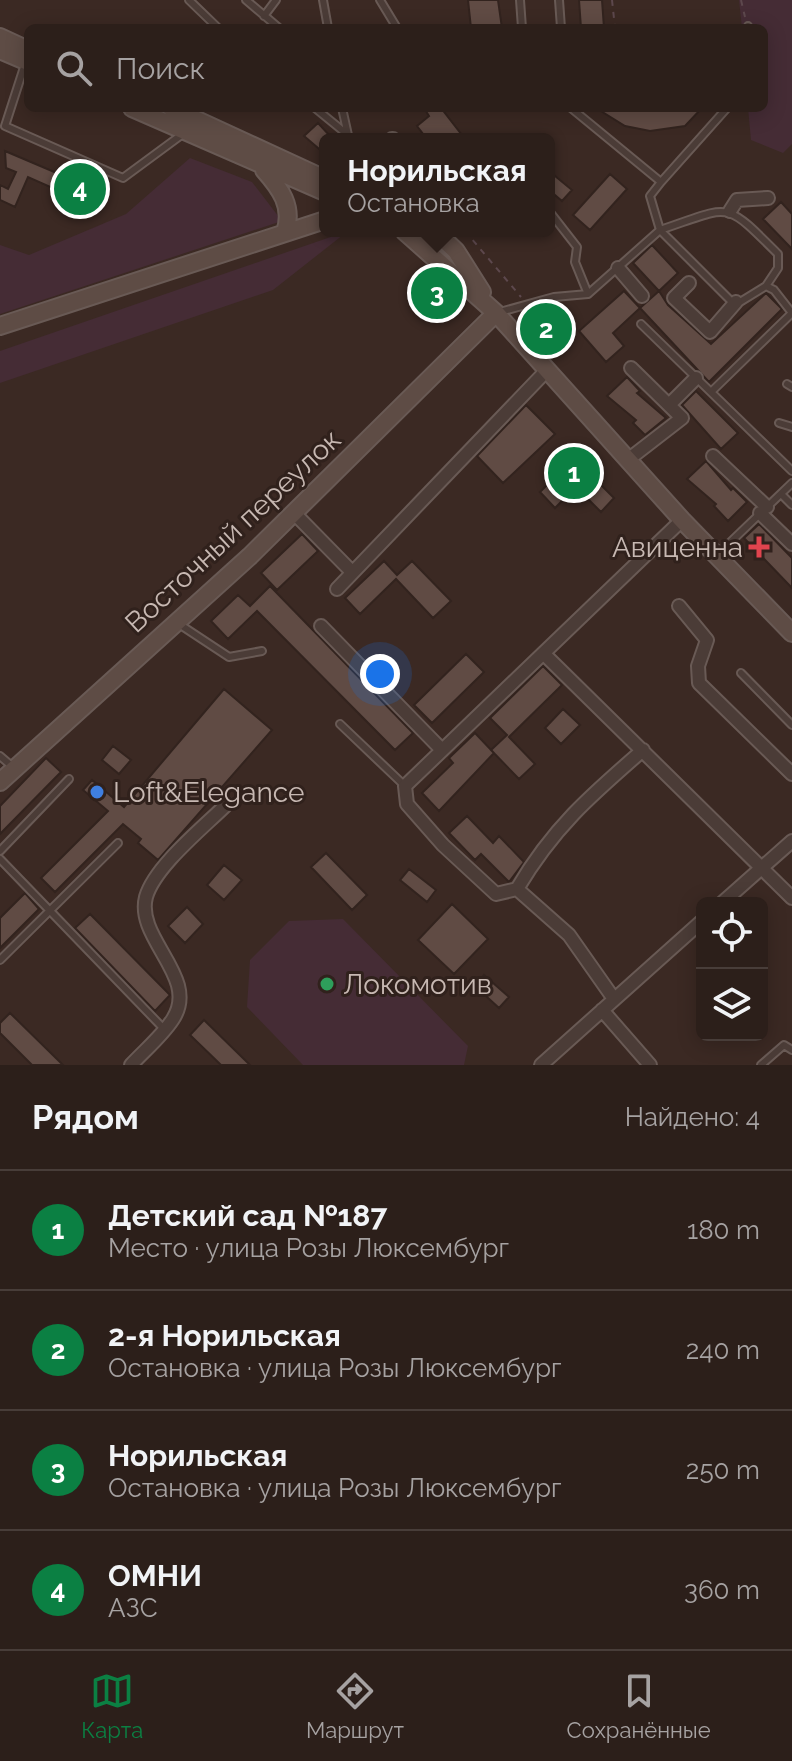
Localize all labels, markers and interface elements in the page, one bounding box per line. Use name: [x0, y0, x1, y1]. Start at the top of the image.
search box: [24, 24, 768, 112]
icon: search: [52, 46, 96, 90]
text: Поиск: [116, 51, 205, 86]
popup: [319, 133, 555, 237]
text: Норильская: [347, 153, 527, 188]
pin: 4: [54, 159, 106, 219]
text: Остановка: [347, 188, 480, 218]
pin: 3: [411, 263, 463, 323]
pin: 2: [520, 299, 572, 359]
street label: Восточный переулок: [119, 423, 347, 639]
pin: 1: [548, 443, 600, 503]
place label: Авиценна: [612, 531, 743, 564]
marker: Авиценна: [750, 538, 768, 556]
your location: [360, 654, 400, 694]
place label: Loft&Elegance: [113, 776, 304, 809]
marker: Loft&Elegance: [88, 783, 106, 801]
map controls: [696, 897, 768, 1041]
button: locate: [696, 897, 768, 969]
place label: Локомотив: [343, 968, 492, 1001]
button: layers: [696, 969, 768, 1041]
marker: Локомотив: [318, 975, 336, 993]
text: Рядом: [32, 1097, 139, 1137]
text: Найдено: 4: [625, 1102, 760, 1132]
text: Детский сад №187: [108, 1198, 387, 1233]
text: 1: [52, 1215, 64, 1245]
text: 180 m: [687, 1215, 760, 1245]
text: Место · улица Розы Люксембург: [108, 1233, 509, 1263]
text: 2-я Норильская: [108, 1318, 341, 1353]
text: 2: [51, 1335, 65, 1365]
text: 240 m: [686, 1335, 760, 1365]
text: Остановка · улица Розы Люксембург: [108, 1353, 562, 1383]
text: Норильская: [108, 1438, 287, 1473]
text: 3: [51, 1455, 65, 1485]
text: 250 m: [686, 1455, 760, 1485]
text: Остановка · улица Розы Люксембург: [108, 1473, 562, 1503]
text: ОМНИ: [108, 1558, 202, 1593]
text: 4: [51, 1575, 65, 1605]
text: 360 m: [684, 1575, 760, 1605]
text: АЗС: [108, 1593, 157, 1623]
tab: Карта: [81, 1669, 143, 1743]
tab: Маршрут: [306, 1669, 404, 1743]
tab: Сохранённые: [567, 1669, 711, 1743]

